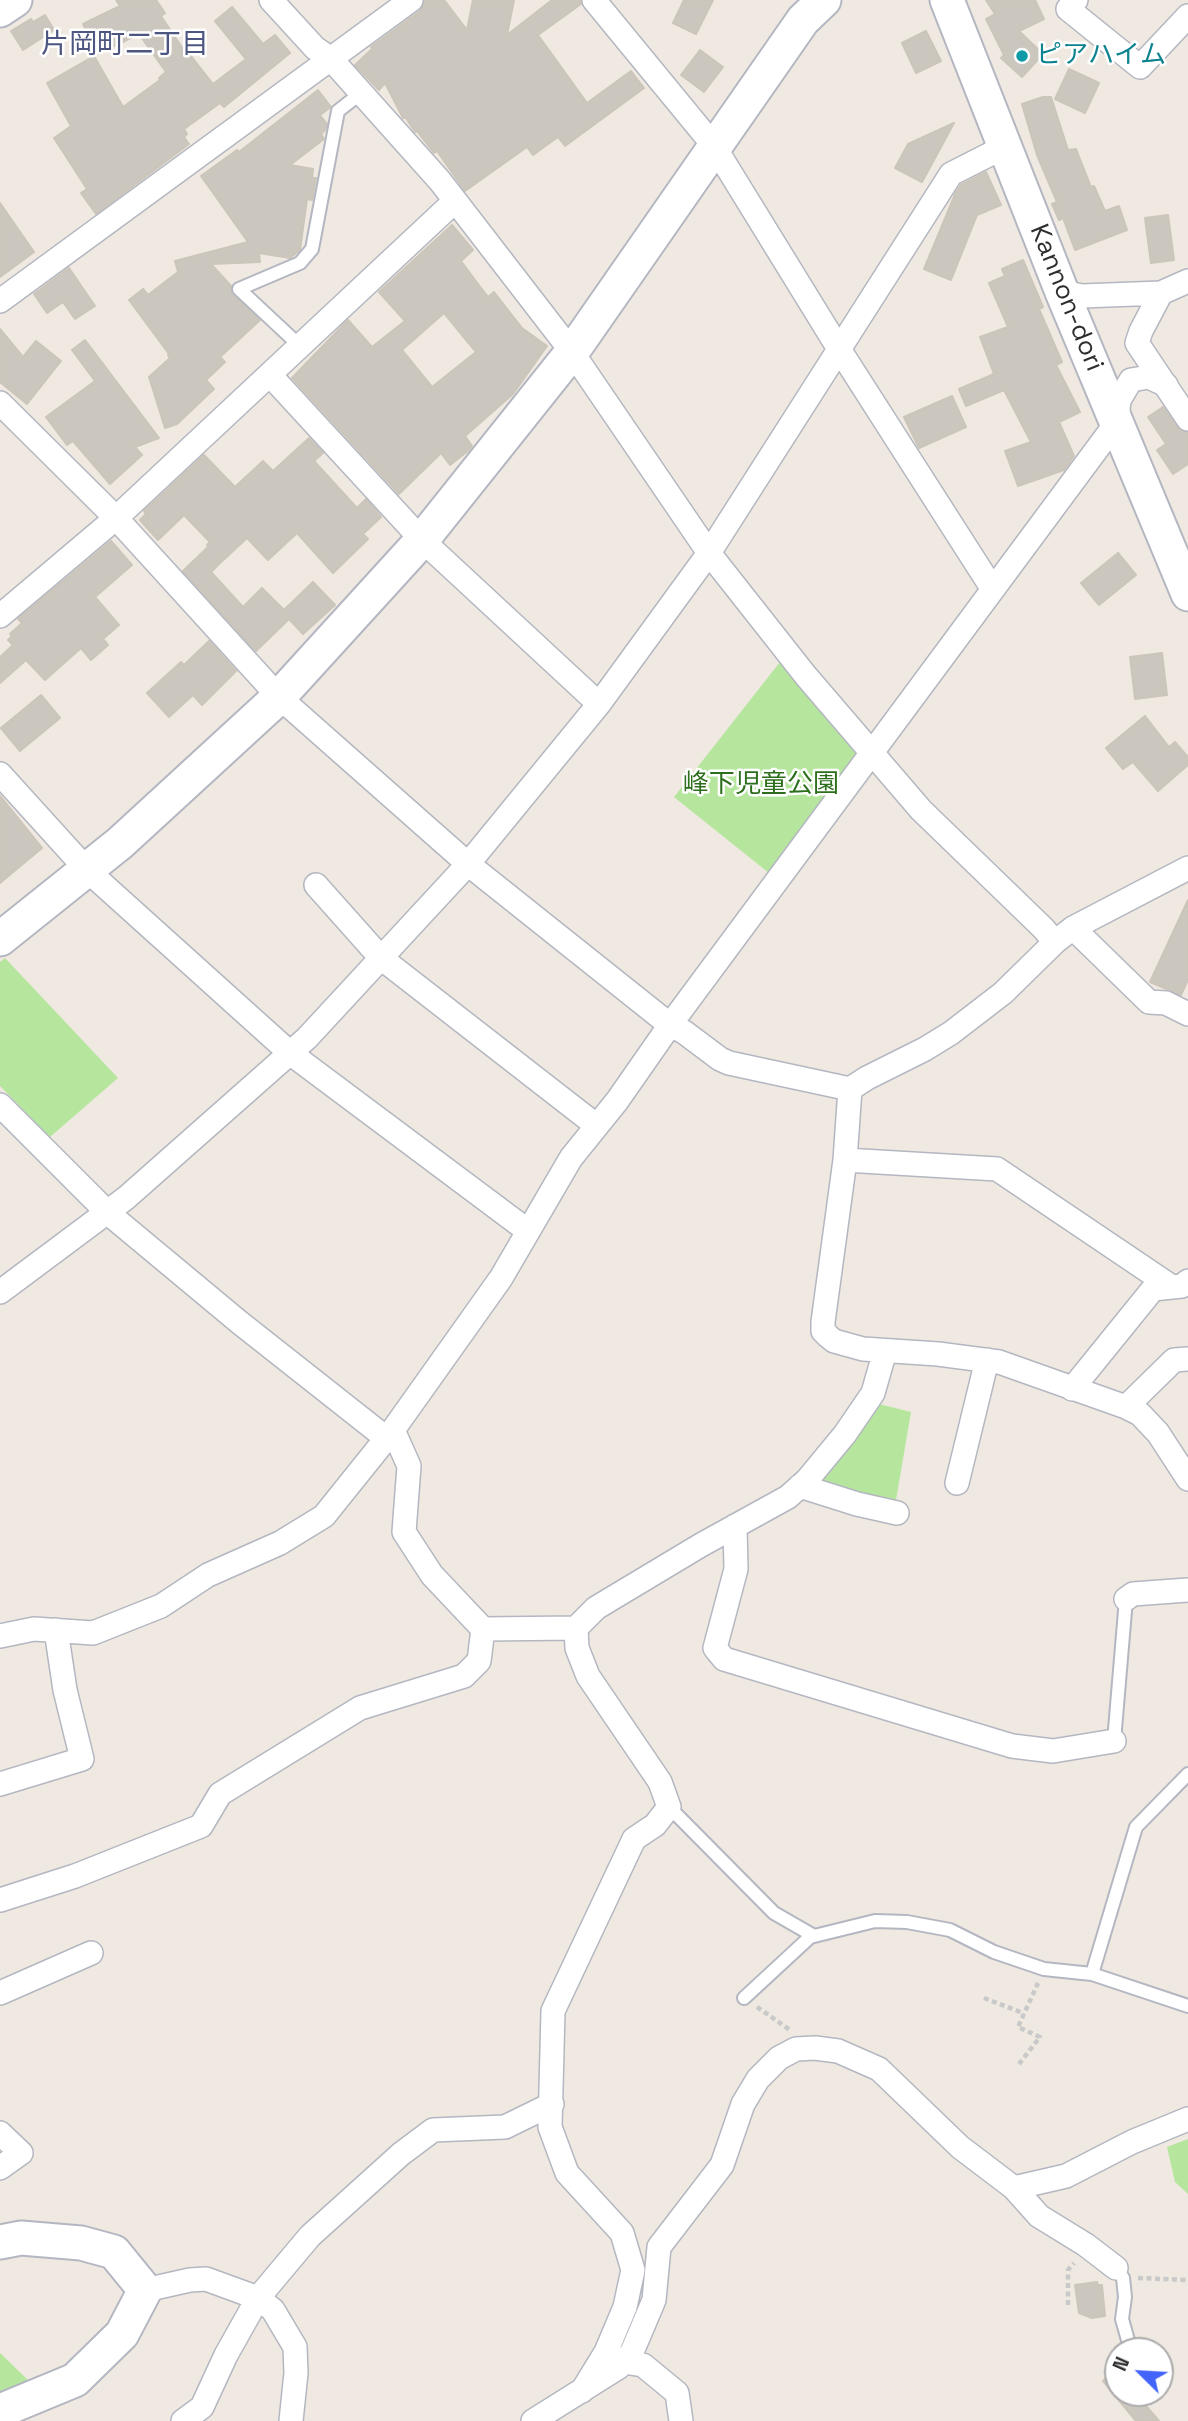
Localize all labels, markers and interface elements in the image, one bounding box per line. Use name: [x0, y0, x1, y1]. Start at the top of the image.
district label: 片岡町二丁目: [41, 28, 209, 62]
place label: ピアハイム: [1036, 40, 1166, 72]
marker: ピアハイム: [1014, 48, 1030, 64]
street label: Kannon-dori: [1022, 220, 1110, 376]
park label: 峰下児童公園: [683, 769, 839, 801]
north arrow: [1104, 2337, 1174, 2407]
text: N: [1107, 2353, 1135, 2375]

